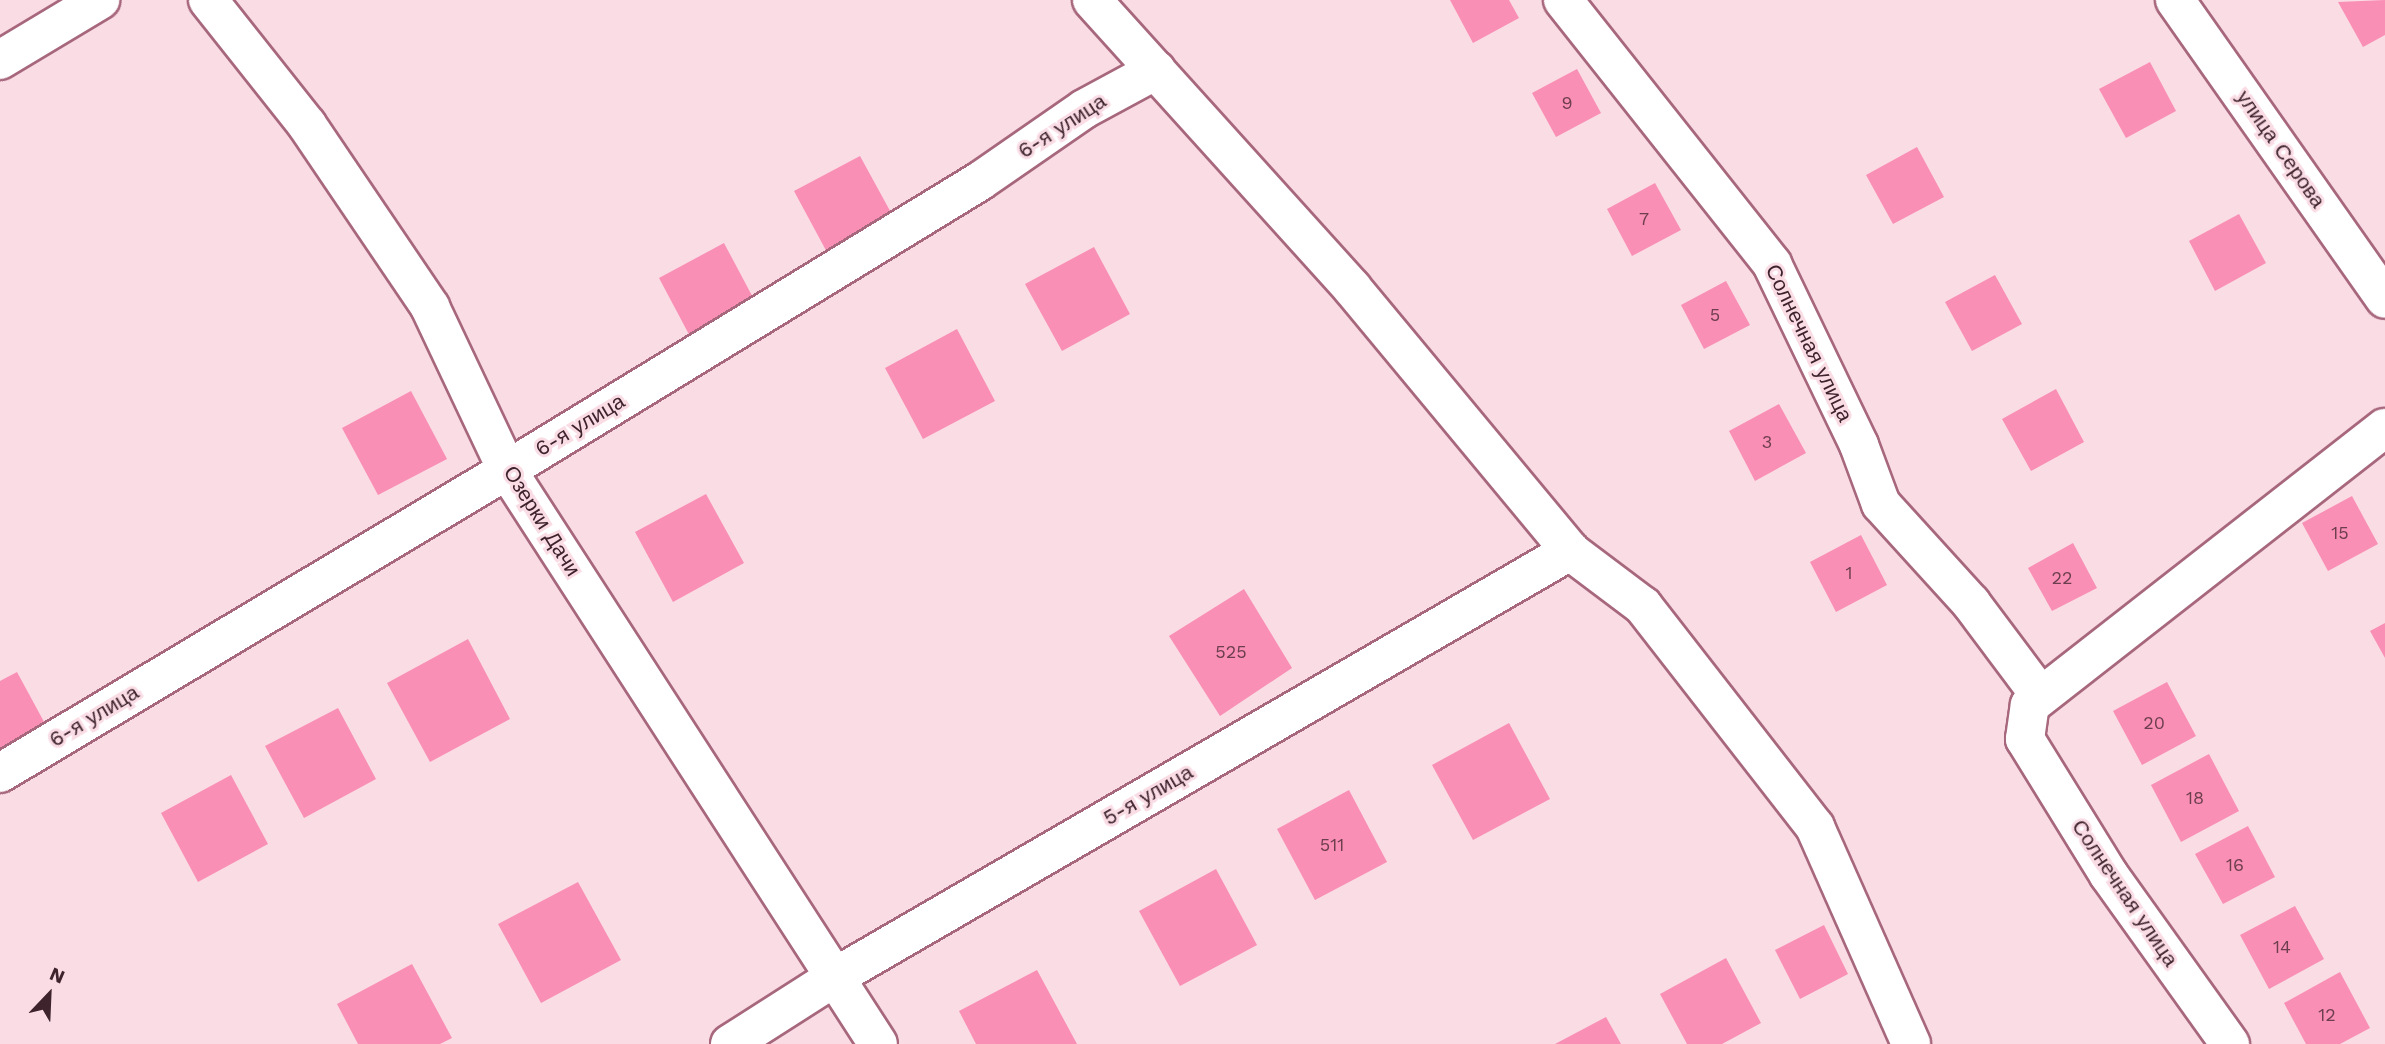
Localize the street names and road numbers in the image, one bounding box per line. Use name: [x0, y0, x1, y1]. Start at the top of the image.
street label: улица Серова: [2231, 85, 2331, 213]
street label: 6-я улица: [1013, 88, 1111, 164]
street label: Солнечная улица: [1760, 260, 1858, 426]
street label: 6-я улица: [531, 389, 629, 461]
street label: Озерки Дачи: [498, 461, 586, 581]
street label: 6-я улица: [45, 680, 143, 752]
street label: 5-я улица: [1099, 759, 1197, 831]
street label: Солнечная улица: [2067, 815, 2183, 971]

